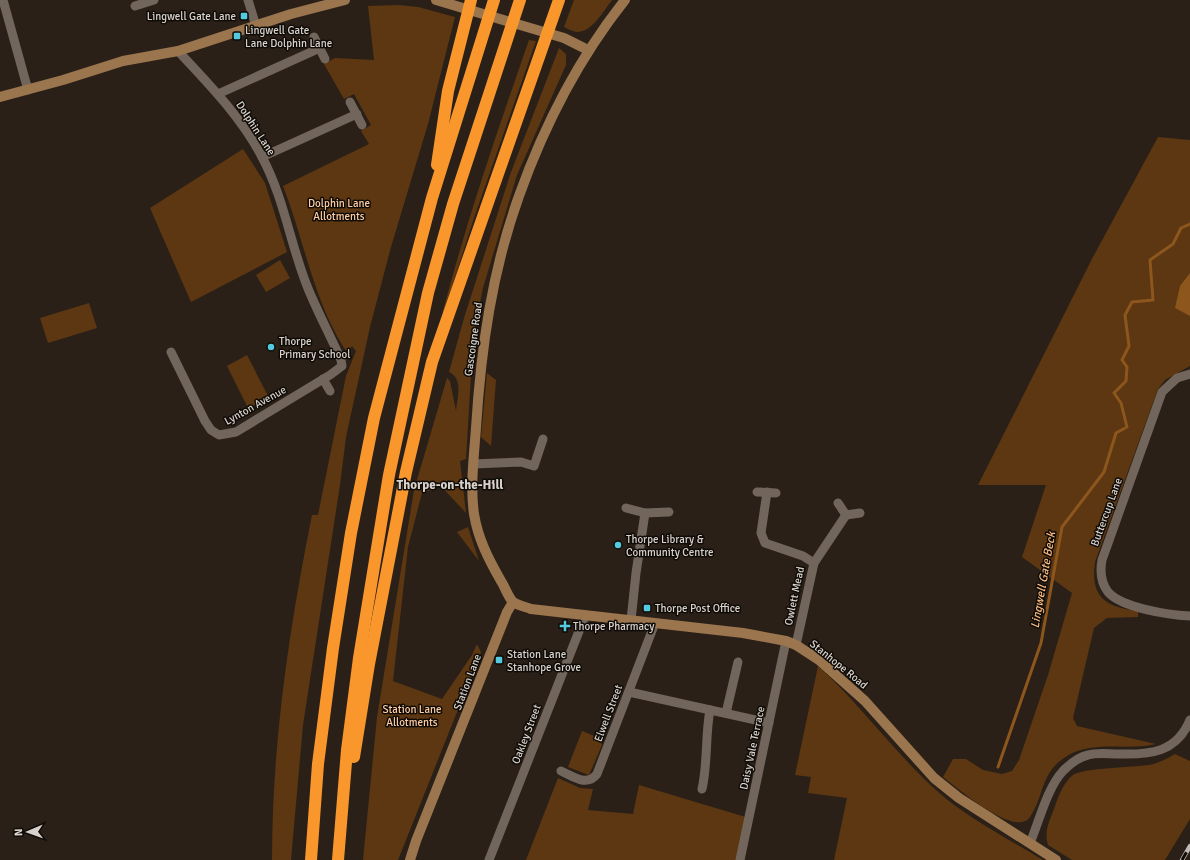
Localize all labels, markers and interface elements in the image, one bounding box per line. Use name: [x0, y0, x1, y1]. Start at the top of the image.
place label: Lingwell Gate Lane: [147, 10, 236, 23]
marker: Lingwell Gate Lane: [239, 11, 249, 21]
place label: Lingwell Gate Lane Dolphin Lane: [245, 24, 332, 50]
marker: Lingwell Gate Lane Dolphin Lane: [232, 31, 242, 41]
street label: Dolphin Lane: [233, 99, 278, 158]
park label: Dolphin Lane Allotments: [308, 197, 370, 223]
street label: Gascoigne Road: [462, 301, 485, 377]
place label: Thorpe Primary School: [279, 335, 350, 361]
marker: Thorpe Primary School: [266, 342, 276, 352]
street label: Lynton Avenue: [222, 383, 288, 428]
street label: Buttercup Lane: [1088, 476, 1125, 548]
district label: Thorpe-on-the-Hill: [397, 477, 503, 493]
water label: Lingwell Gate Beck: [1028, 530, 1060, 629]
place label: Thorpe Library & Community Centre: [626, 533, 713, 559]
marker: Thorpe Library & Community Centre: [613, 540, 623, 550]
street label: Owlett Mead: [782, 565, 807, 627]
place label: Thorpe Post Office: [655, 602, 740, 615]
marker: Thorpe Post Office: [642, 603, 652, 613]
place label: Thorpe Pharmacy: [573, 620, 655, 633]
marker: Thorpe Pharmacy: [560, 621, 570, 631]
street label: Stanhope Road: [807, 637, 870, 692]
place label: Station Lane Stanhope Grove: [507, 648, 581, 674]
street label: Station Lane: [451, 652, 484, 712]
marker: Station Lane Stanhope Grove: [494, 655, 504, 665]
street label: Elwell Street: [592, 683, 625, 744]
street label: Oakley Street: [509, 702, 544, 766]
park label: Station Lane Allotments: [382, 703, 442, 729]
street label: Daisy Vale Terrace: [737, 705, 768, 791]
north arrow: [8, 812, 48, 852]
text: N: [12, 828, 25, 836]

